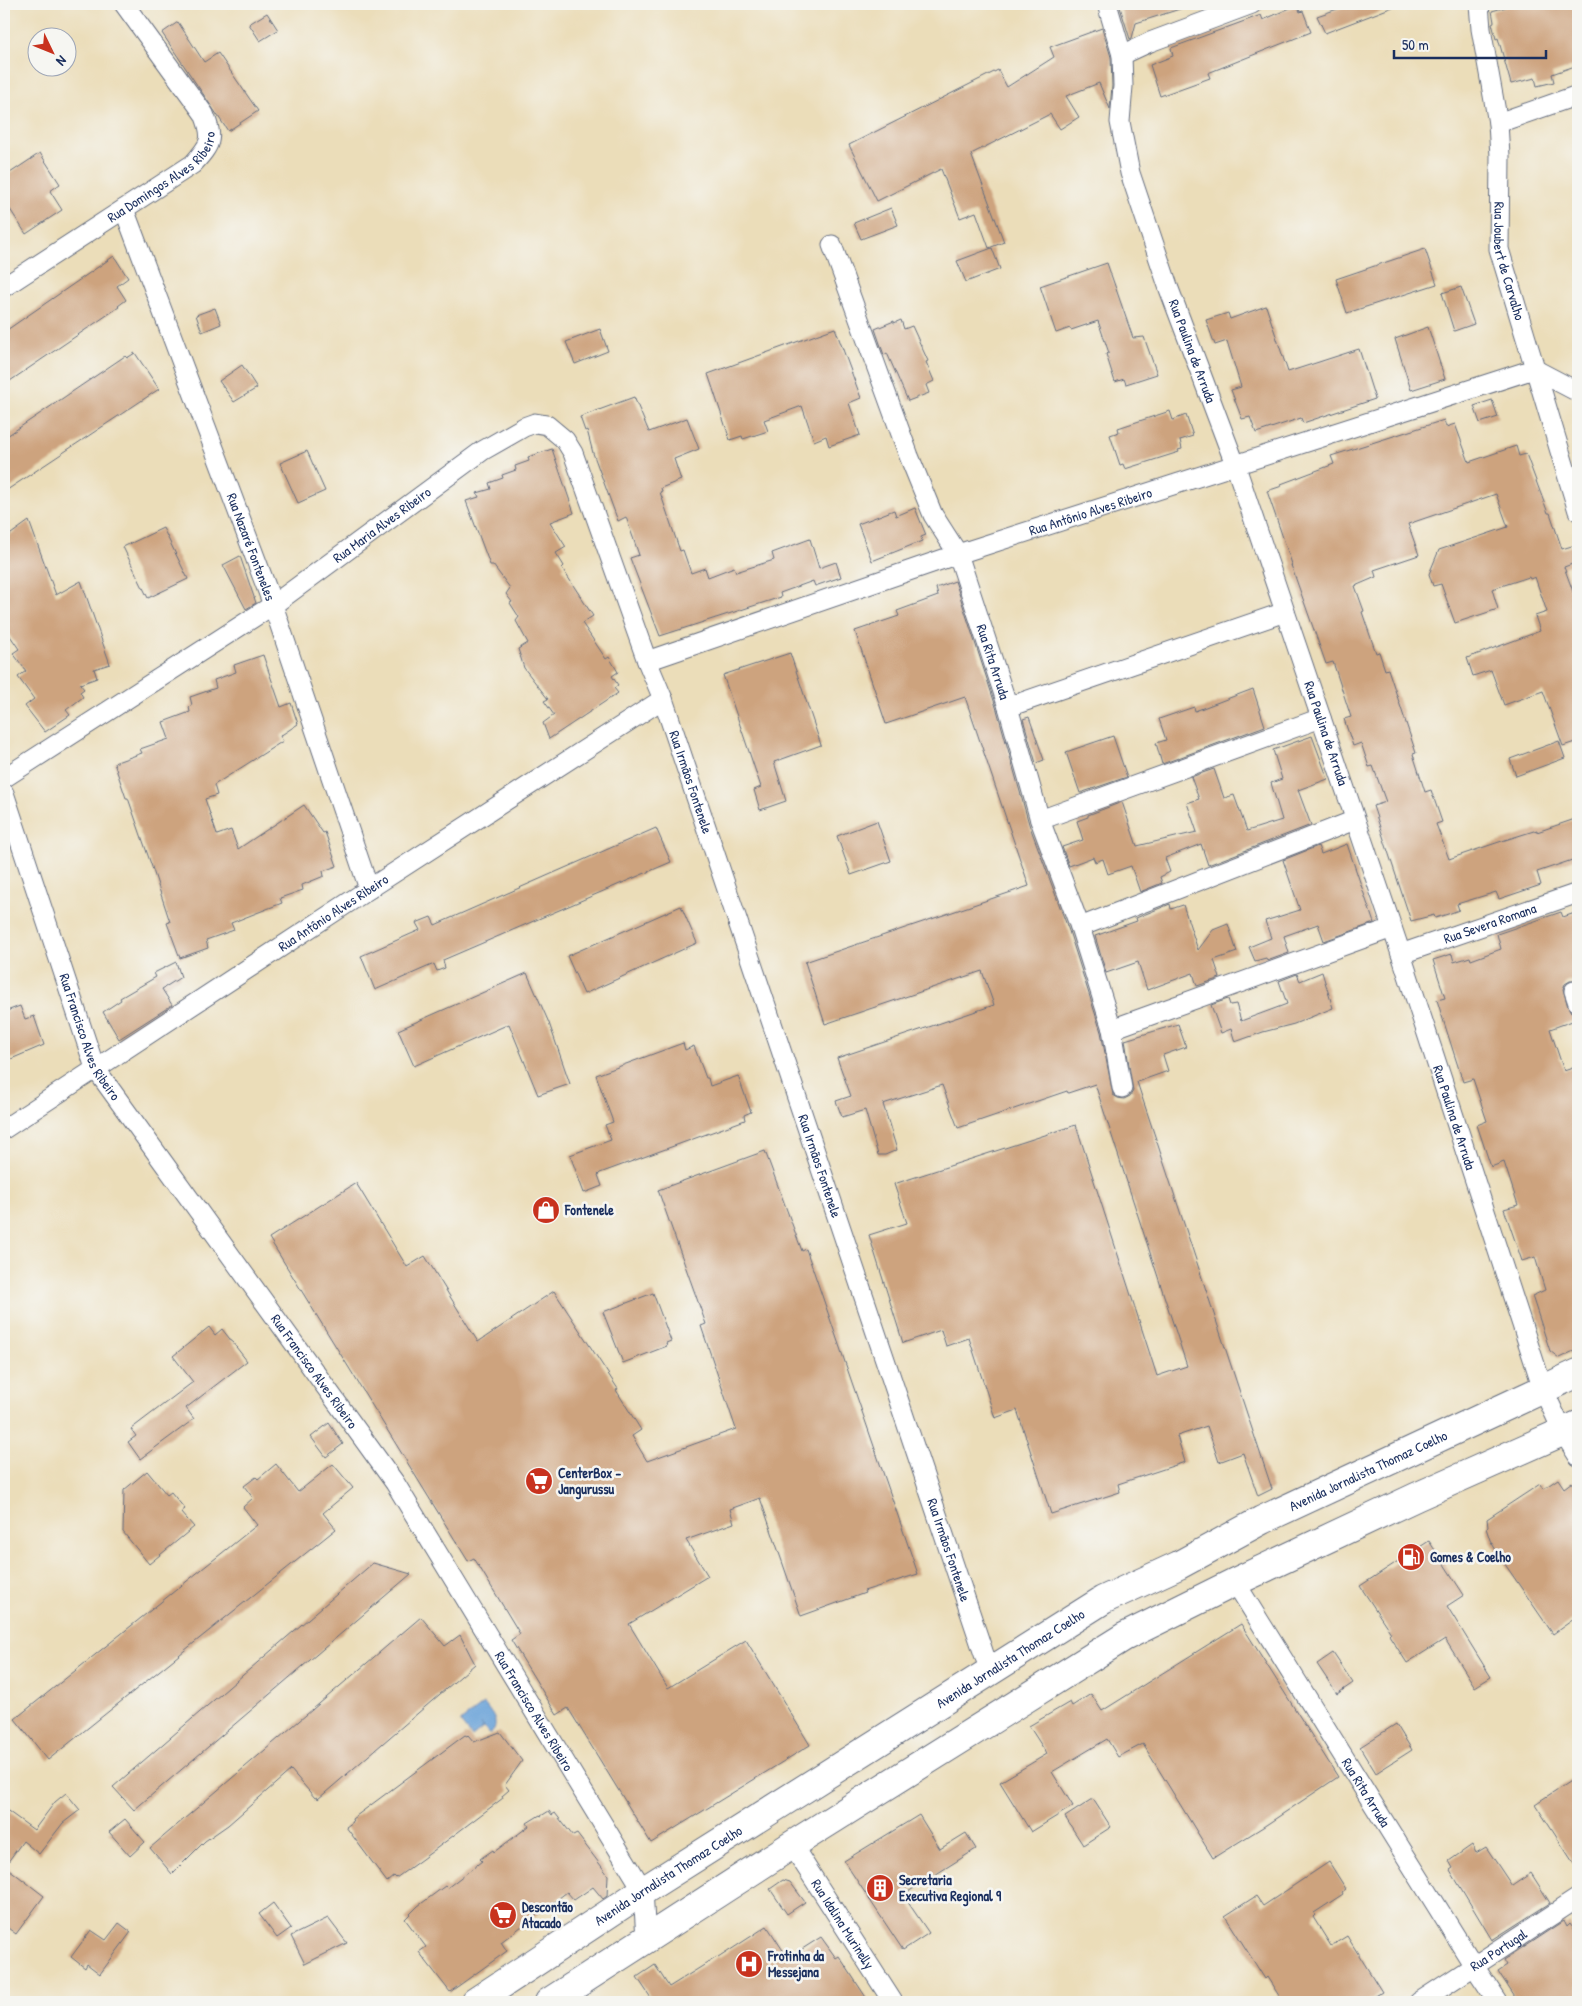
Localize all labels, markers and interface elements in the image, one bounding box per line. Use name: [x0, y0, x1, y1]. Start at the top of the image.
north arrow: [28, 28, 78, 78]
scale bar: [1394, 28, 1547, 60]
text: 50 m: [1402, 34, 1429, 55]
text: N: [52, 52, 71, 71]
street label: Rua Domingos Alves Ribeiro: [103, 131, 219, 226]
street label: Rua Joubert de Carvalho: [1490, 202, 1530, 323]
street label: Rua Paulina de Arruda: [1165, 297, 1221, 406]
street label: Rua Maria Alves Ribeiro: [329, 482, 435, 567]
street label: Rua Antônio Alves Ribeiro: [1026, 482, 1155, 540]
street label: Rua Nazaré Fonteneles: [223, 490, 280, 603]
street label: Rua Rita Arruda: [973, 622, 1015, 702]
street label: Rua Paulina de Arruda: [1300, 678, 1353, 788]
street label: Rua Irmãos Fontenele: [665, 728, 718, 836]
street label: Rua Antônio Alves Ribeiro: [274, 869, 392, 955]
street label: Rua Severa Romana: [1441, 898, 1539, 948]
street label: Rua Francisco Alves Ribeiro: [55, 971, 125, 1104]
street label: Rua Paulina de Arruda: [1429, 1063, 1481, 1173]
street label: Rua Irmãos Fontenele: [794, 1112, 847, 1220]
shop icon: Fontenele: [531, 1195, 561, 1225]
place label: Fontenele: [564, 1200, 614, 1219]
street label: Rua Francisco Alves Ribeiro: [267, 1310, 363, 1432]
street label: Avenida Jornalista Thomaz Coelho: [1286, 1425, 1450, 1515]
place label: CenterBox - Jangurussu: [558, 1463, 622, 1500]
supermarket icon: CenterBox - Jangurussu: [524, 1466, 554, 1496]
street label: Rua Irmãos Fontenele: [923, 1496, 976, 1604]
fuel station icon: Gomes & Coelho: [1396, 1542, 1426, 1572]
place label: Gomes & Coelho: [1430, 1547, 1511, 1566]
street label: Avenida Jornalista Thomaz Coelho: [932, 1604, 1088, 1712]
street label: Rua Francisco Alves Ribeiro: [491, 1648, 578, 1775]
street label: Rua Rita Arruda: [1338, 1754, 1395, 1831]
street label: Avenida Jornalista Thomaz Coelho: [590, 1820, 746, 1930]
place label: Secretaria Executiva Regional 9: [899, 1870, 1002, 1907]
building icon: Secretaria Executiva Regional 9: [865, 1873, 895, 1903]
street label: Rua Idalina Murinelly: [807, 1875, 879, 1973]
place label: Descontão Atacado: [522, 1897, 573, 1932]
supermarket icon: Descontão Atacado: [488, 1900, 518, 1930]
street label: Rua Portugal: [1466, 1924, 1531, 1975]
place label: Frotinha da Messejana: [767, 1946, 825, 1982]
hospital icon: Frotinha da Messejana: [734, 1949, 764, 1979]

